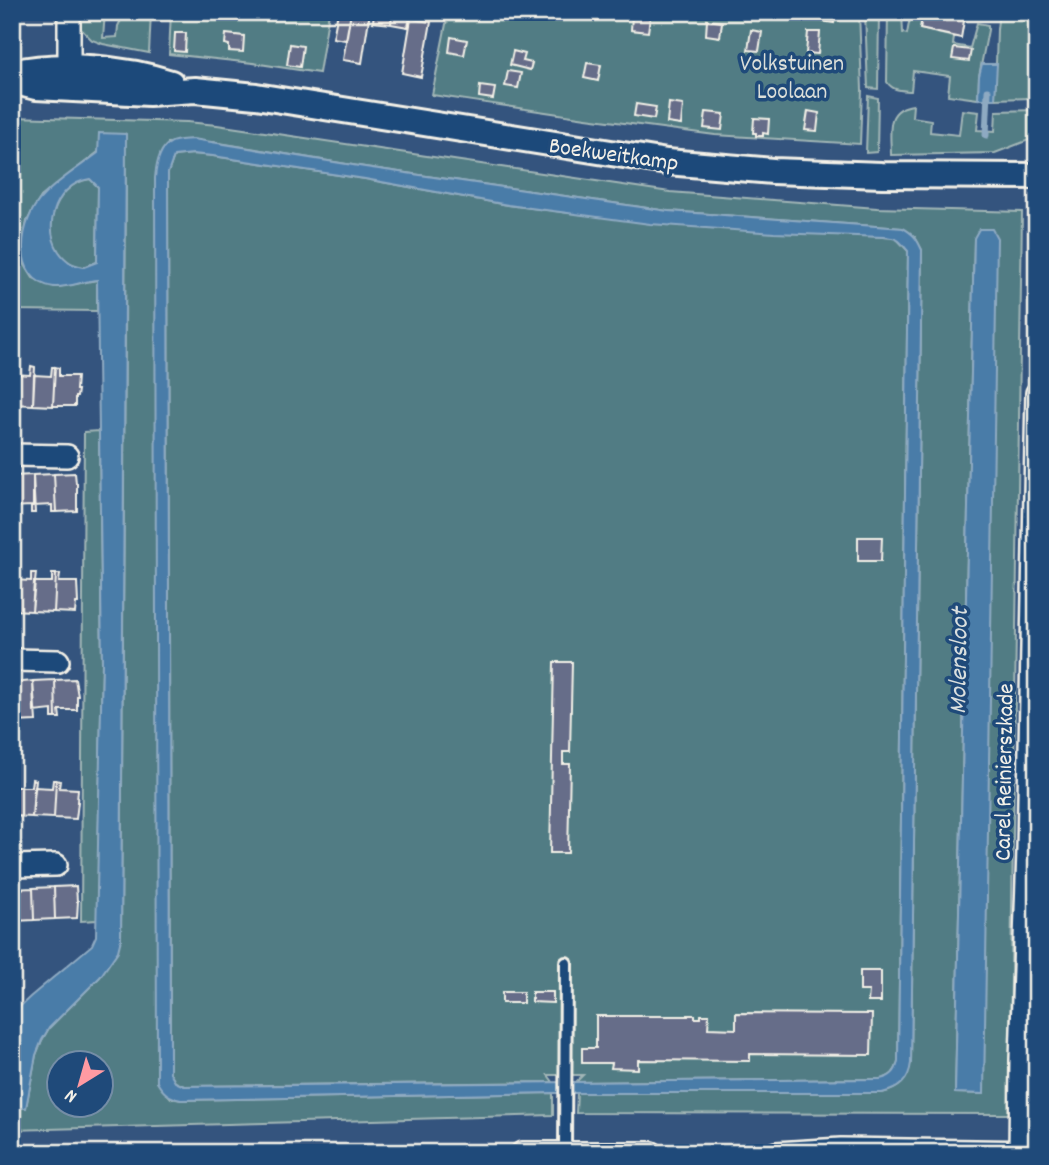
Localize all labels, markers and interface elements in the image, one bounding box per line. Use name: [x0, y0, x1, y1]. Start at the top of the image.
park label: Volkstuinen Loolaan: [740, 48, 844, 110]
street label: Boekweitkamp: [547, 130, 681, 182]
water label: Molensloot: [941, 605, 980, 715]
street label: Carel Reinierszkade: [987, 683, 1025, 861]
north arrow: [46, 1050, 116, 1120]
text: N: [60, 1081, 84, 1108]

